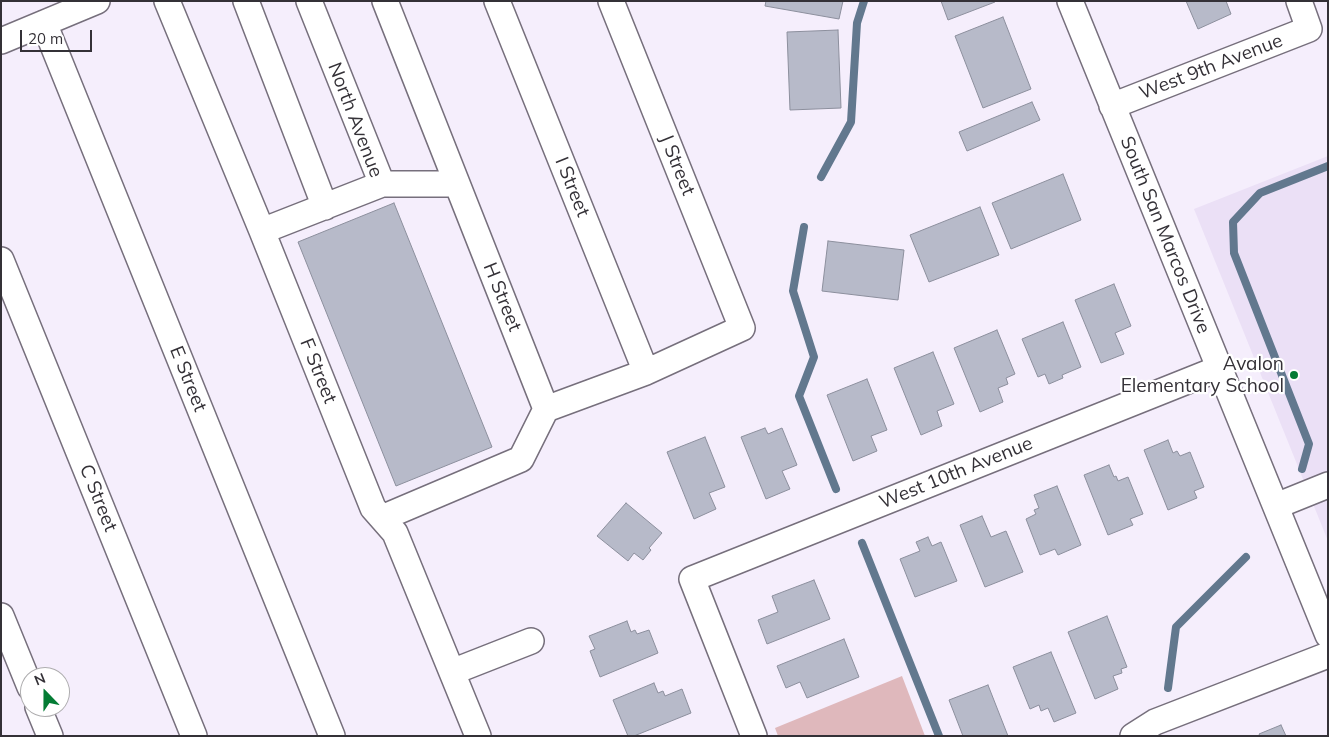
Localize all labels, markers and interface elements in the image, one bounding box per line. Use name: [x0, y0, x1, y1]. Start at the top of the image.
scale bar: [22, 20, 95, 52]
text: 20 m: [28, 29, 63, 48]
street label: West 9th Avenue: [1136, 29, 1286, 105]
street label: North Avenue: [323, 59, 387, 181]
street label: J Street: [654, 131, 700, 199]
street label: South San Marcos Drive: [1115, 133, 1215, 337]
street label: I Street: [550, 154, 594, 220]
street label: H Street: [478, 259, 526, 335]
street label: F Street: [295, 335, 341, 407]
street label: E Street: [165, 343, 211, 415]
place label: Avalon Elementary School: [1121, 353, 1284, 397]
marker: Avalon Elementary School: [1288, 369, 1300, 381]
street label: West 10th Avenue: [876, 432, 1036, 514]
street label: C Street: [74, 461, 122, 535]
north arrow: [20, 667, 70, 717]
text: N: [31, 669, 48, 689]

